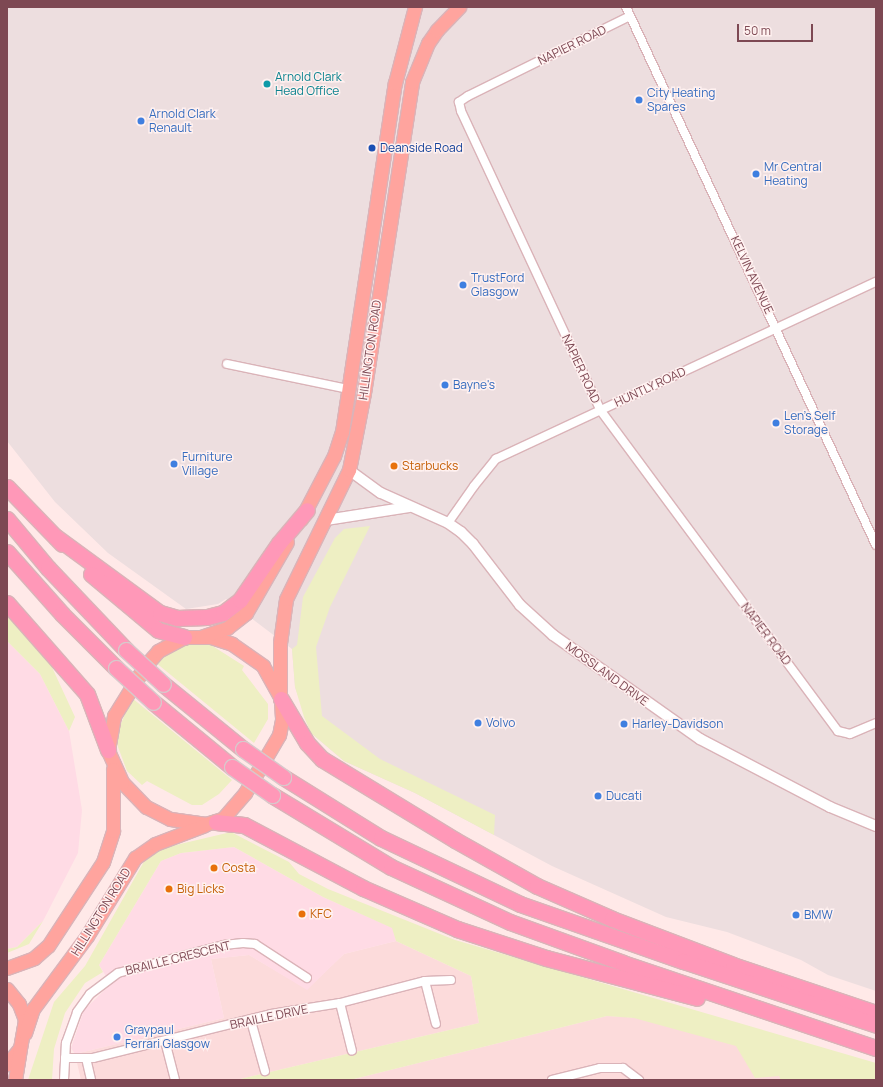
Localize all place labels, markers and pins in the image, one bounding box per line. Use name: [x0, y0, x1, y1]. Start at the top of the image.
place label: Arnold Clark Head Office: [275, 70, 342, 98]
marker: Arnold Clark Head Office: [262, 79, 272, 89]
place label: City Heating Spares: [647, 86, 715, 114]
marker: City Heating Spares: [634, 95, 644, 105]
place label: Arnold Clark Renault: [149, 107, 216, 135]
marker: Arnold Clark Renault: [136, 116, 146, 126]
place label: Deanside Road: [380, 141, 463, 155]
marker: Deanside Road: [367, 143, 377, 153]
place label: Mr Central Heating: [764, 160, 822, 188]
marker: Mr Central Heating: [751, 169, 761, 179]
place label: TrustFord Glasgow: [471, 271, 524, 299]
marker: TrustFord Glasgow: [458, 280, 468, 290]
place label: Bayne's: [453, 378, 495, 392]
marker: Bayne's: [440, 380, 450, 390]
place label: Len's Self Storage: [784, 409, 835, 437]
marker: Len's Self Storage: [771, 418, 781, 428]
place label: Furniture Village: [182, 450, 233, 478]
marker: Furniture Village: [169, 459, 179, 469]
place label: Starbucks: [402, 459, 458, 473]
marker: Starbucks: [389, 461, 399, 471]
place label: Volvo: [486, 716, 515, 730]
place label: Harley-Davidson: [632, 717, 723, 731]
marker: Volvo: [473, 718, 483, 728]
marker: Harley-Davidson: [619, 719, 629, 729]
place label: Ducati: [606, 789, 642, 803]
marker: Ducati: [593, 791, 603, 801]
place label: Costa: [222, 861, 255, 875]
marker: Costa: [209, 863, 219, 873]
place label: Big Licks: [177, 882, 224, 896]
marker: Big Licks: [164, 884, 174, 894]
place label: KFC: [310, 907, 332, 921]
place label: BMW: [804, 908, 833, 922]
marker: KFC: [297, 909, 307, 919]
marker: BMW: [791, 910, 801, 920]
place label: Graypaul Ferrari Glasgow: [125, 1023, 210, 1051]
marker: Graypaul Ferrari Glasgow: [112, 1032, 122, 1042]

